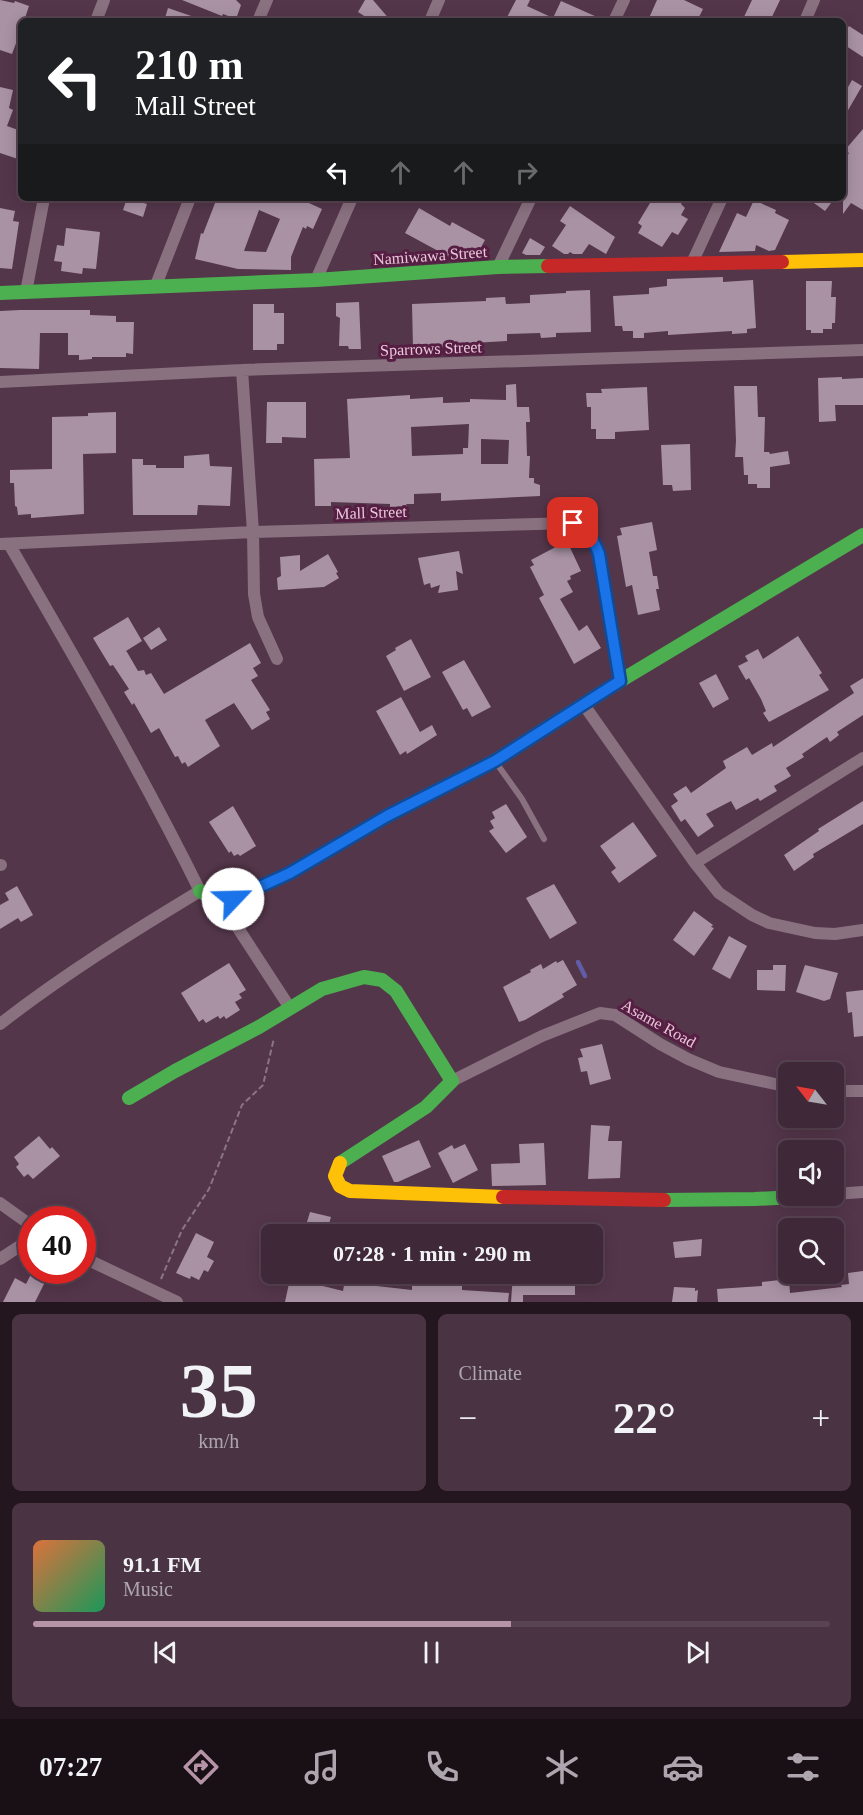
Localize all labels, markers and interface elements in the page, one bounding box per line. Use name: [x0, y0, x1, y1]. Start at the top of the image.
icon: left: [36, 42, 114, 120]
text: 210 m: [135, 42, 244, 88]
text: Mall Street: [135, 91, 256, 121]
icon: left: [321, 156, 354, 189]
icon: ahead: [384, 156, 417, 189]
icon: ahead: [447, 156, 480, 189]
icon: right: [510, 156, 543, 189]
street label: Namiwawa Street: [372, 243, 488, 268]
street label: Sparrows Street: [380, 338, 483, 360]
pin: [547, 497, 598, 548]
street label: Mall Street: [335, 503, 408, 522]
icon: arrive: [556, 506, 589, 539]
position arrow: [201, 867, 265, 931]
street label: Asame Road: [619, 996, 699, 1051]
north arrow: [778, 1062, 844, 1128]
map controls: [778, 1062, 844, 1284]
button: sound: [778, 1140, 844, 1206]
speed limit sign: 40: [18, 1206, 96, 1284]
button: search: [778, 1218, 844, 1284]
text: 07:28 · 1 min · 290 m: [333, 1241, 531, 1266]
text: 35: [180, 1347, 258, 1434]
text: Climate: [459, 1362, 522, 1384]
text: 22°: [613, 1393, 676, 1443]
text: −: [459, 1400, 477, 1436]
text: +: [811, 1400, 830, 1436]
text: km/h: [198, 1430, 239, 1452]
text: 91.1 FM: [123, 1552, 201, 1577]
text: Music: [123, 1578, 173, 1600]
icon: previous: [149, 1636, 182, 1669]
icon: pause: [415, 1636, 448, 1669]
icon: next: [681, 1636, 714, 1669]
icon: directions: [180, 1746, 222, 1788]
icon: music: [301, 1746, 343, 1788]
icon: phone: [421, 1746, 463, 1788]
icon: climate: [541, 1746, 583, 1788]
icon: car: [662, 1746, 704, 1788]
icon: filters: [782, 1746, 824, 1788]
text: 07:27: [39, 1752, 102, 1782]

